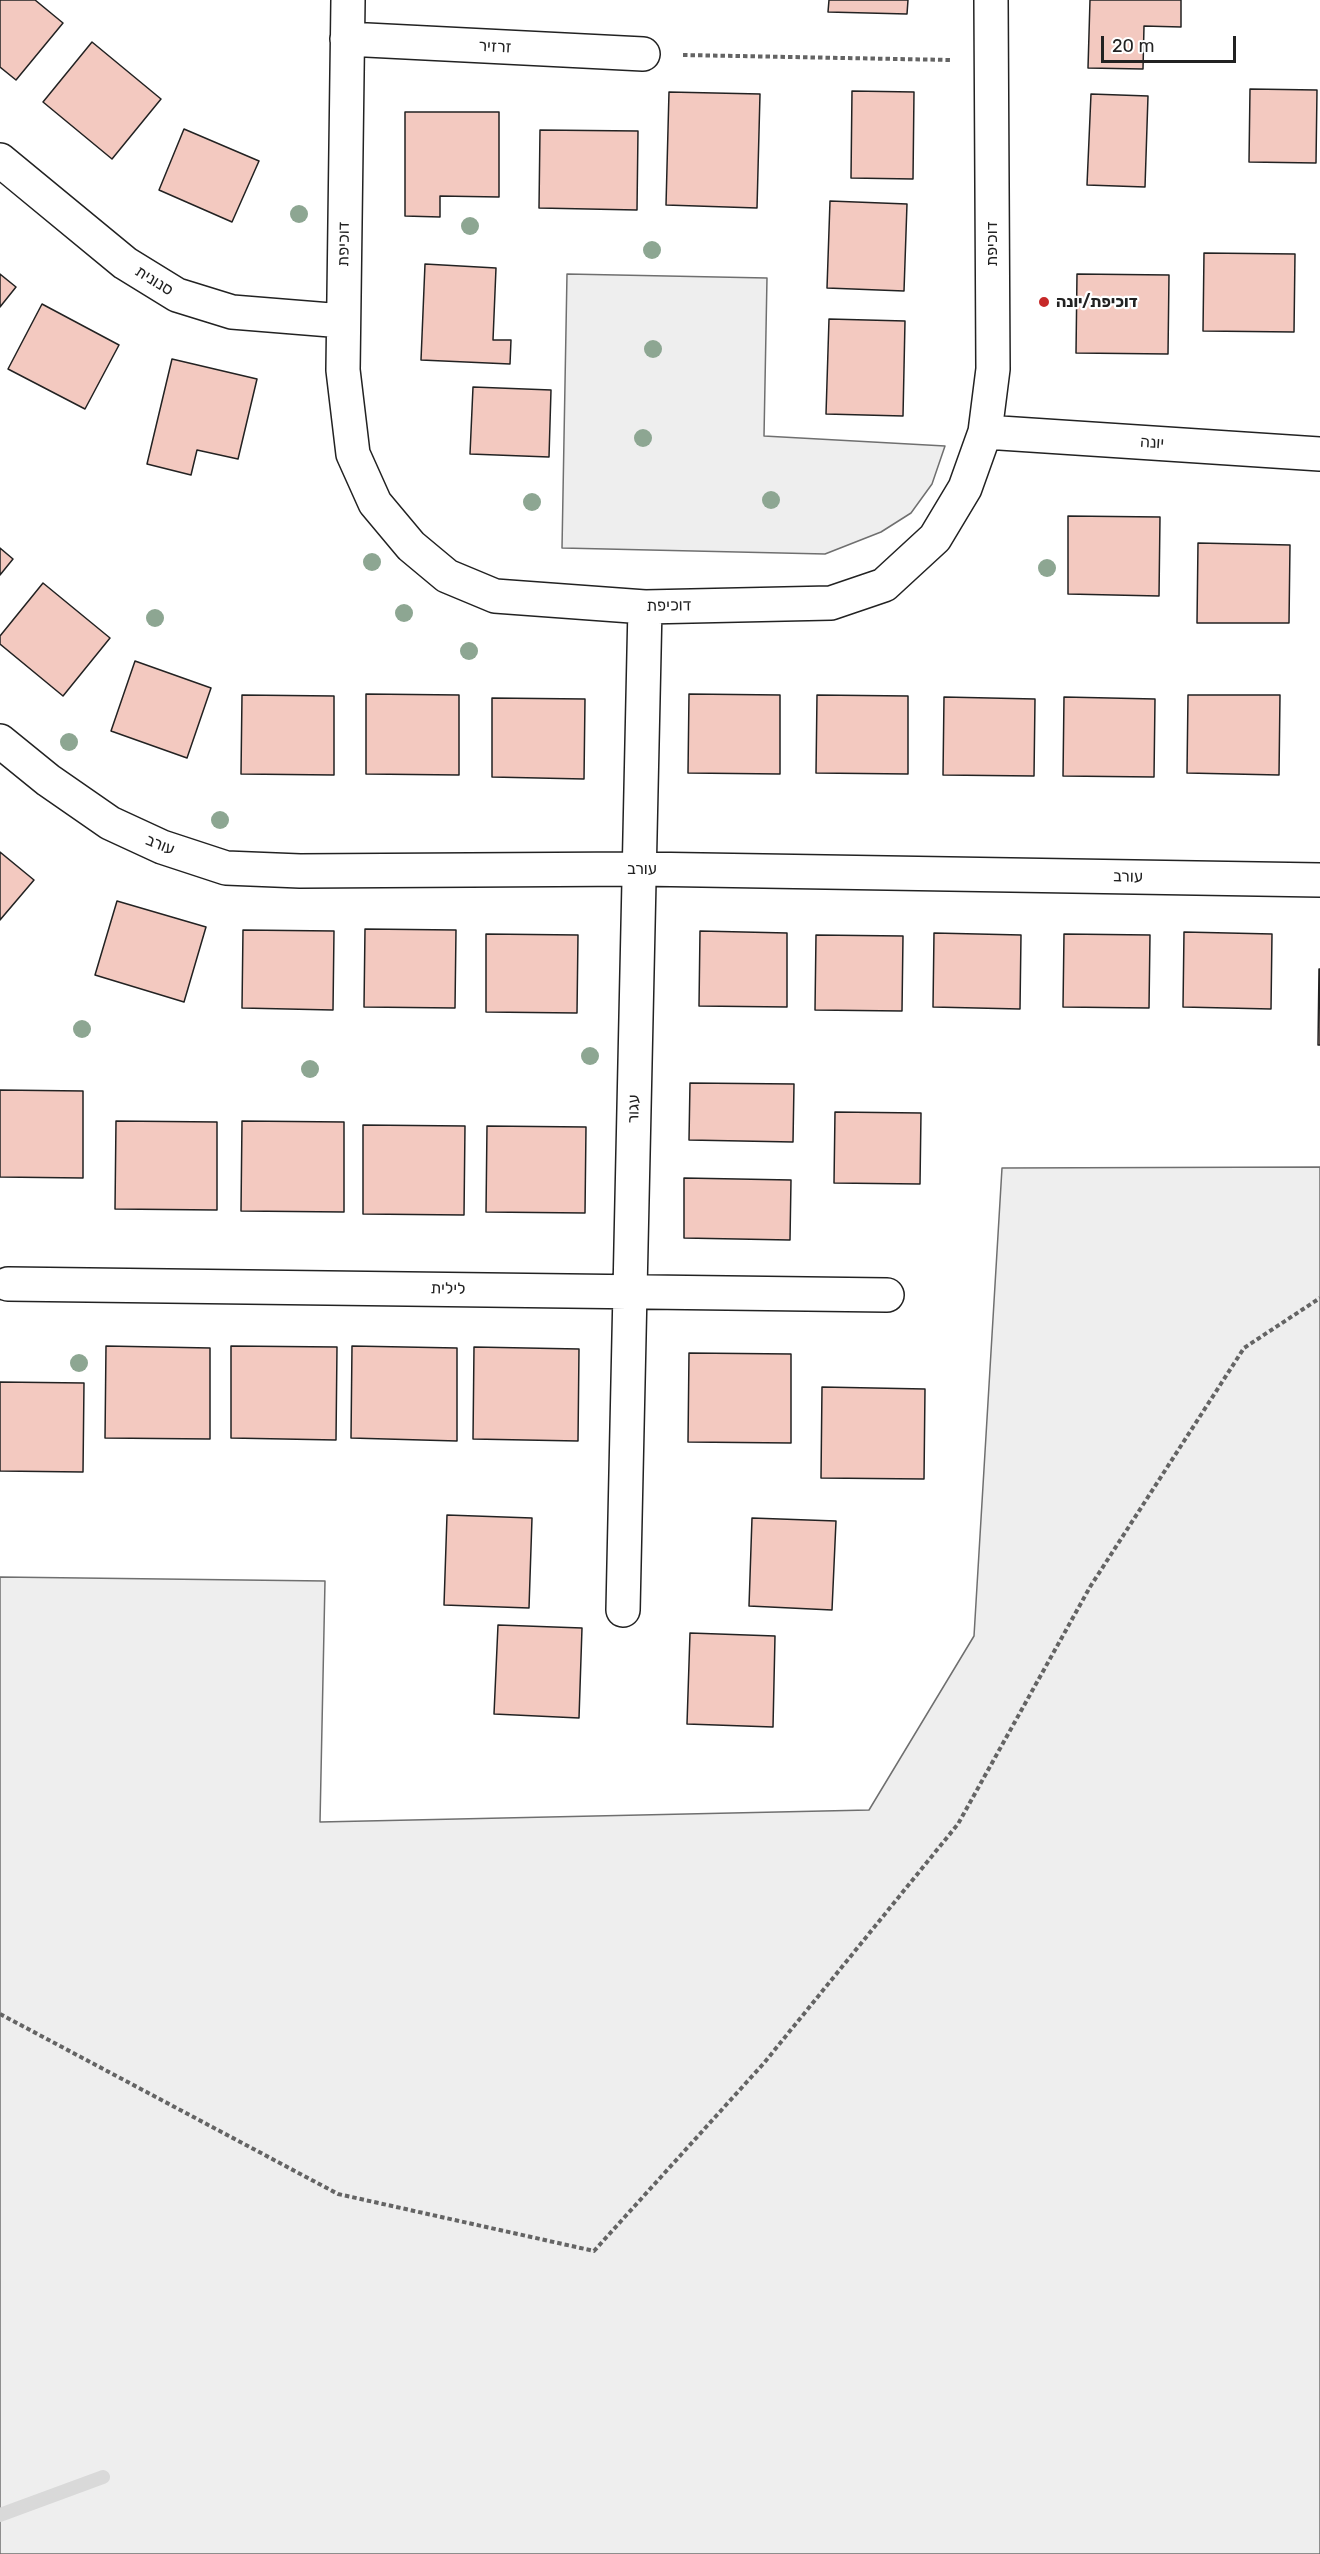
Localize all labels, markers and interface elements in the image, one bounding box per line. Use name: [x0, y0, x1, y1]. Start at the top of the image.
scale bar: [1104, 24, 1239, 62]
text: 20 m: [1112, 35, 1154, 57]
street label: זרזיר: [478, 37, 512, 57]
street label: דוכיפת: [334, 221, 354, 267]
street label: דוכיפת: [982, 221, 1002, 267]
street label: סנונית: [131, 262, 177, 300]
place label: דוכיפת/יונה: [1056, 292, 1138, 312]
marker: דוכיפת/יונה: [1037, 295, 1051, 309]
street label: יונה: [1139, 433, 1165, 453]
street label: דוכיפת: [646, 596, 692, 616]
street label: עורב: [143, 830, 177, 860]
street label: עורב: [627, 859, 657, 879]
street label: עורב: [1113, 867, 1143, 887]
street label: עגור: [624, 1094, 644, 1124]
street label: לילית: [430, 1279, 466, 1299]

